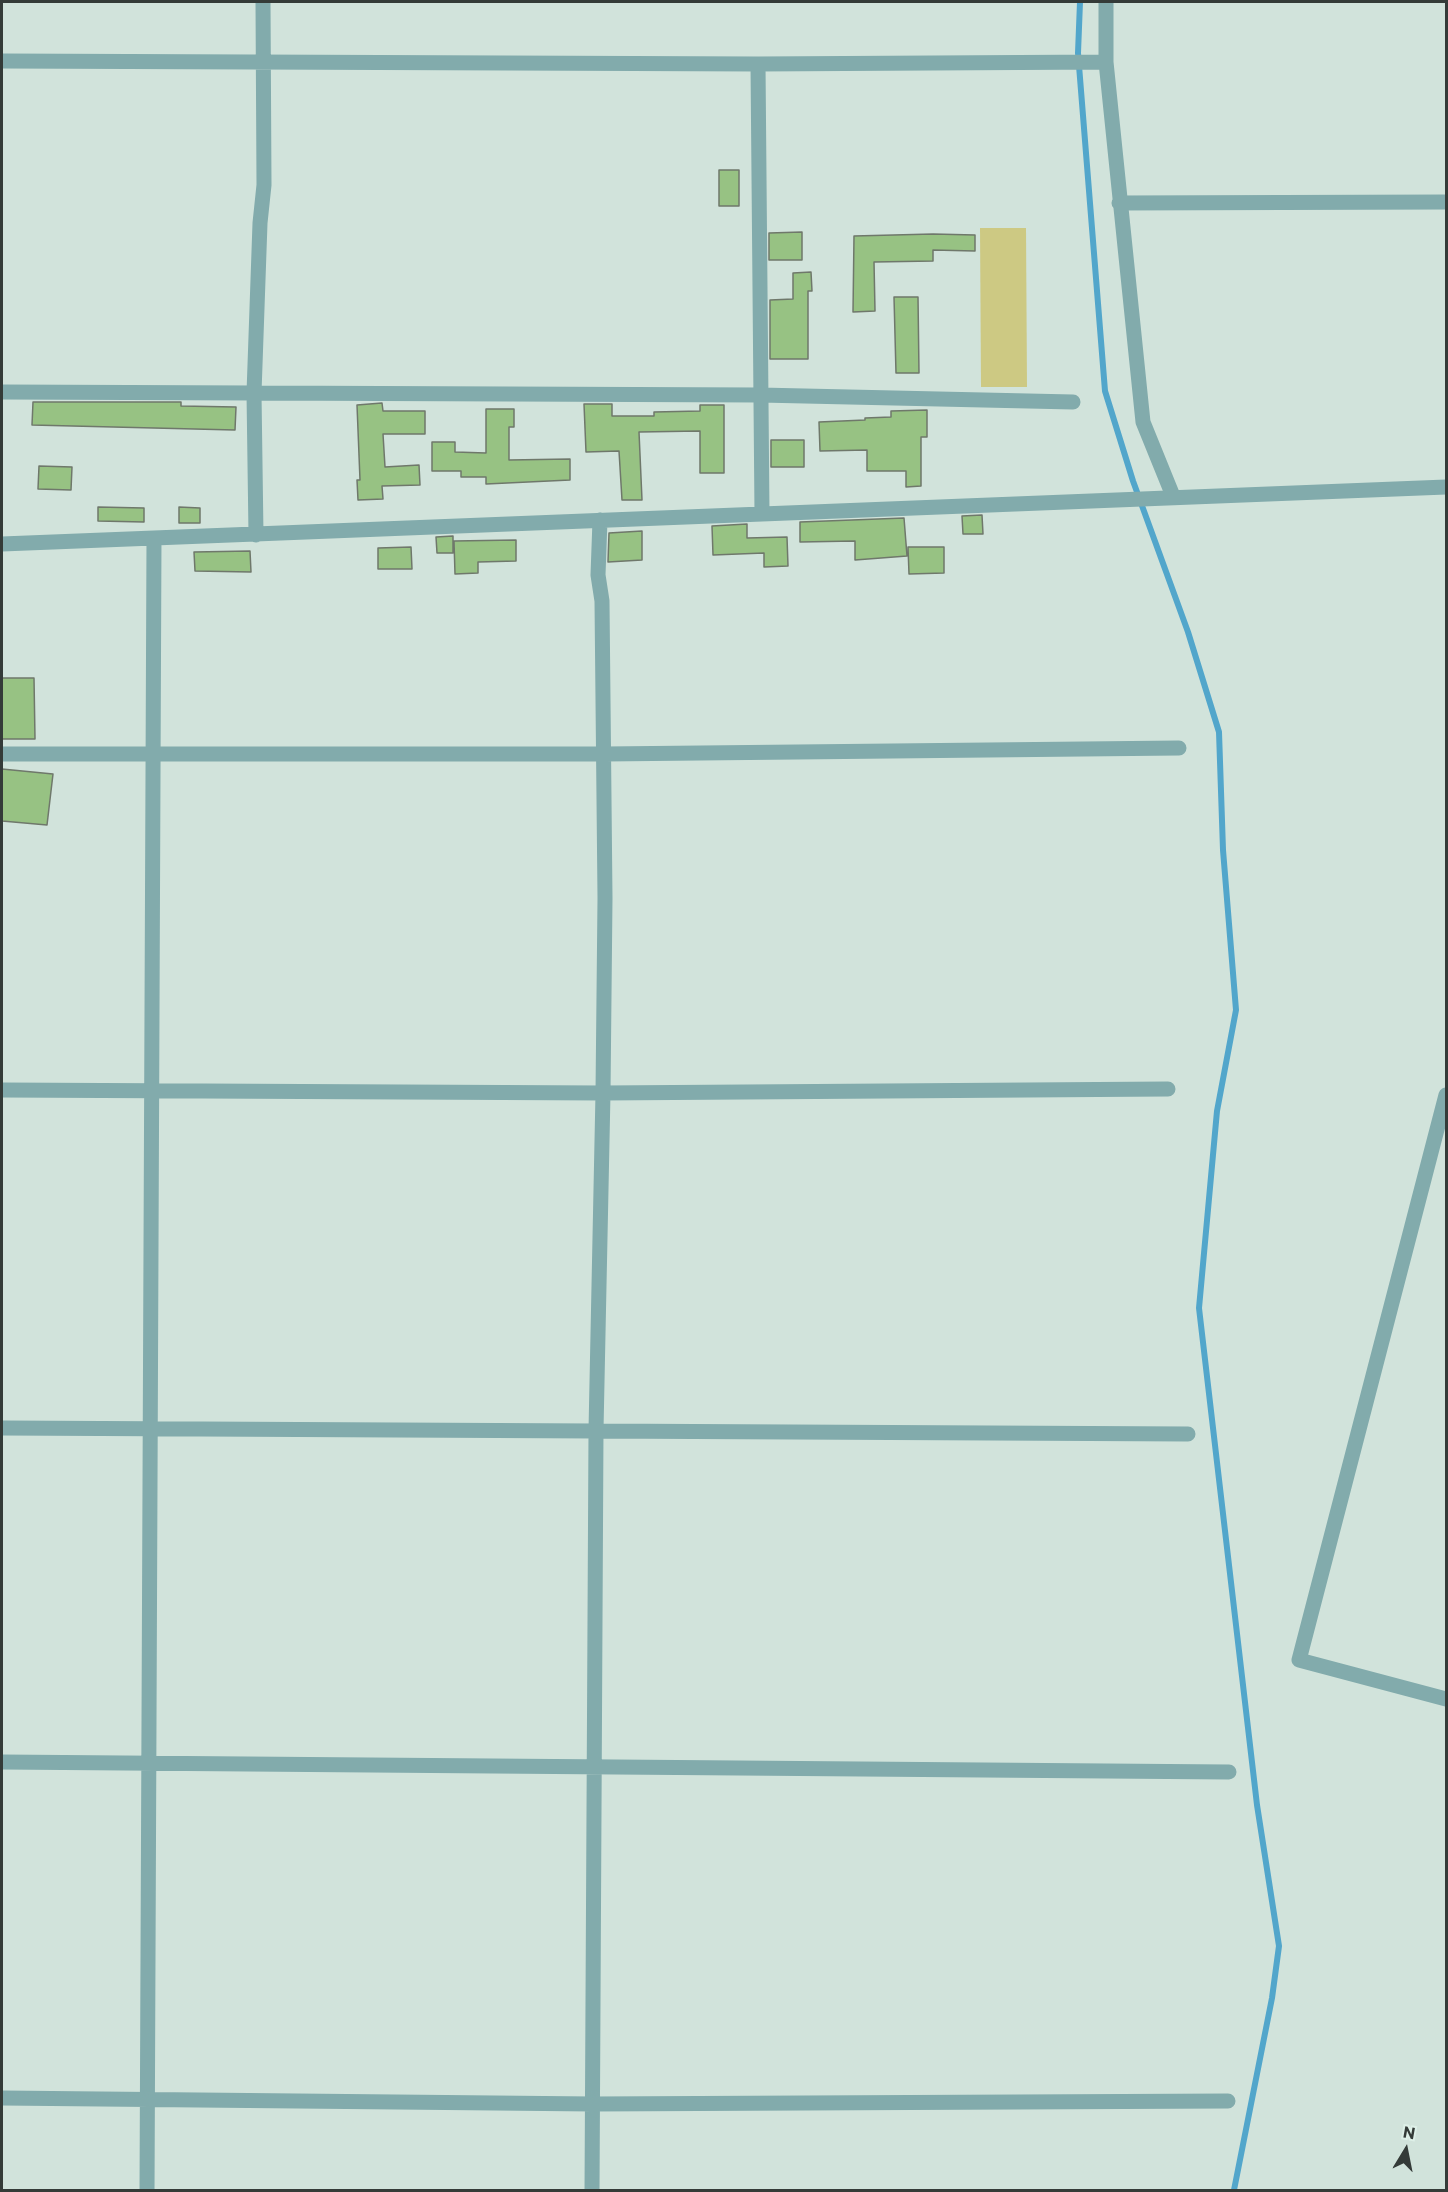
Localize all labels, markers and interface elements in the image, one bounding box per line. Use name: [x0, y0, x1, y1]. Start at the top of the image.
north arrow: [1376, 2120, 1436, 2180]
text: N: [1402, 2121, 1417, 2142]

